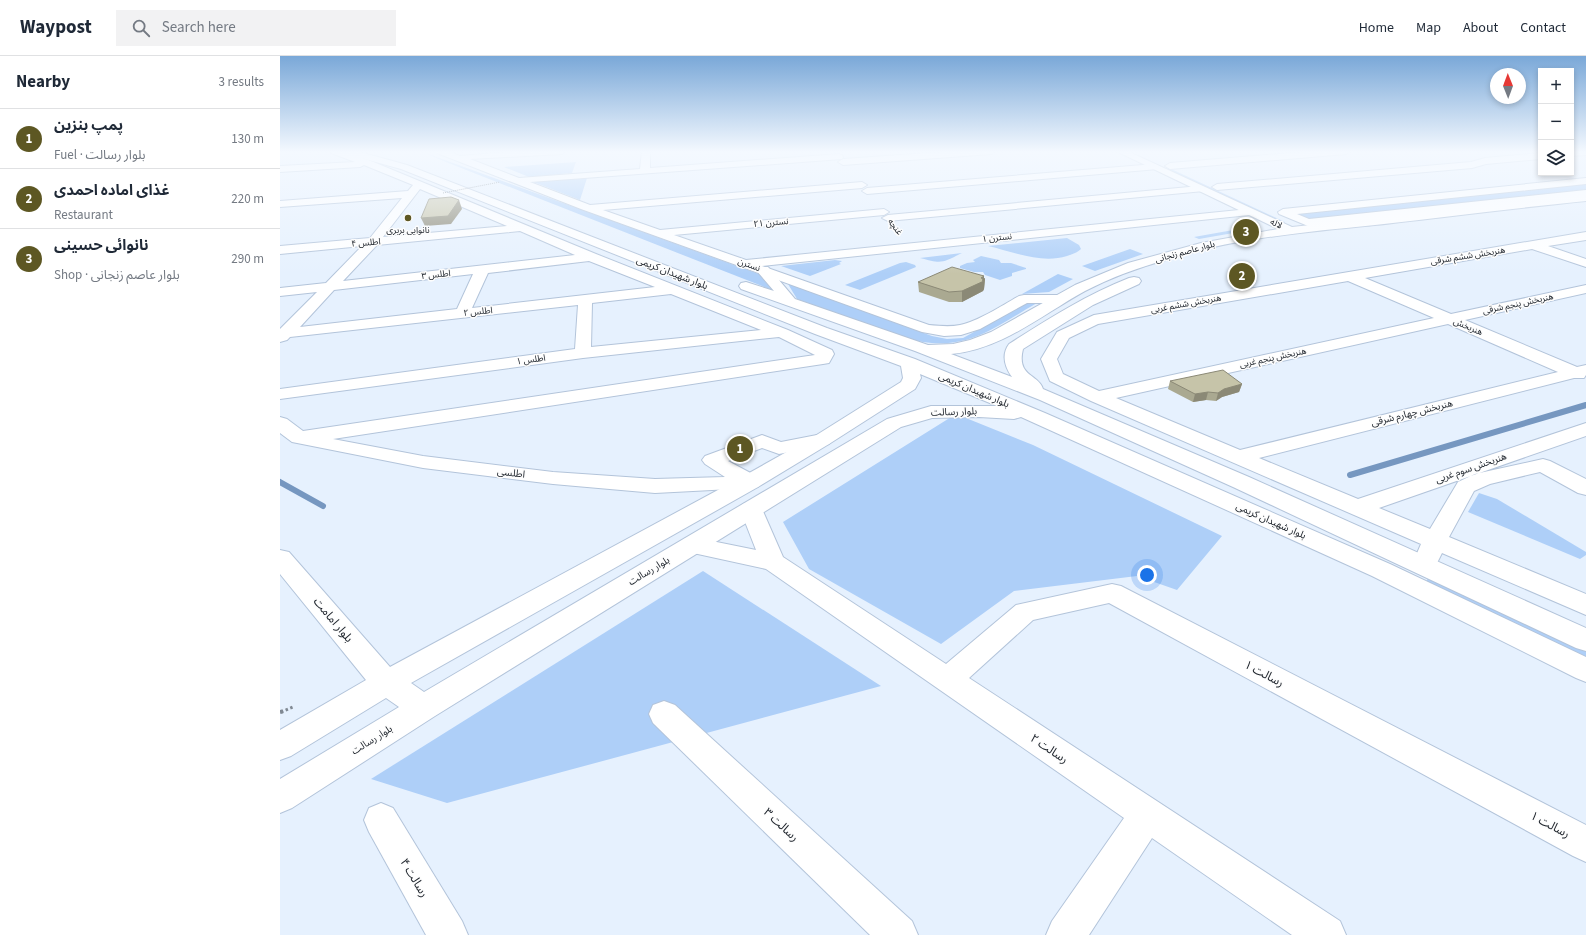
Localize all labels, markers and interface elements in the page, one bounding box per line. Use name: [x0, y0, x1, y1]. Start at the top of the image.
search box: [116, 10, 396, 46]
text: Waypost: [20, 14, 92, 41]
icon: search: [130, 17, 152, 39]
text: Search here: [162, 17, 236, 38]
text: Home: [1359, 18, 1394, 38]
text: Map: [1416, 18, 1441, 38]
text: About: [1463, 18, 1498, 38]
text: Contact: [1520, 18, 1566, 38]
north arrow: [1490, 68, 1526, 104]
map controls: [1538, 68, 1574, 176]
button: +: [1538, 68, 1574, 104]
text: Nearby: [16, 70, 70, 94]
text: 3 results: [219, 73, 264, 91]
button: −: [1538, 104, 1574, 140]
text: پمپ بنزین: [54, 115, 123, 136]
text: 1: [26, 130, 32, 148]
text: 130 m: [231, 130, 264, 148]
button: layers: [1538, 140, 1574, 176]
text: Fuel · بلوار رسالت: [54, 146, 145, 164]
text: غذای اماده احمدی: [54, 180, 170, 201]
text: 2: [26, 190, 32, 208]
text: 220 m: [231, 190, 264, 208]
text: Restaurant: [54, 206, 113, 224]
marker: نانوایی بربری: [403, 213, 413, 223]
street label: نسترن ۲۱: [753, 215, 789, 231]
street label: غنچه: [884, 216, 906, 238]
street label: لاله: [1268, 216, 1284, 232]
pin: 3: [1233, 217, 1259, 247]
place label: نانوایی بربری: [386, 224, 430, 237]
street label: نسترن ۱: [981, 230, 1013, 246]
text: نانوائی حسینی: [54, 235, 149, 256]
street label: اطلس ۴: [351, 235, 381, 251]
street label: بلوار عاصم زنجانی: [1154, 238, 1216, 266]
street label: هنربخش ششم شرقی: [1430, 244, 1506, 268]
text: 3: [26, 250, 32, 268]
text: 290 m: [231, 250, 264, 268]
street label: بلوار شهیدان کریمی: [634, 253, 710, 293]
street label: نسترن: [736, 255, 762, 275]
pin: 2: [1229, 261, 1255, 291]
text: Shop · بلوار عاصم زنجانی: [54, 266, 180, 284]
street label: اطلس ۳: [421, 267, 451, 283]
street label: هنربخش پنجم شرقی: [1481, 290, 1555, 318]
street label: هنربخش ششم غربی: [1150, 291, 1222, 317]
street label: اطلس ۲: [463, 304, 493, 320]
street label: هنربخش: [1451, 315, 1485, 339]
street label: هنربخش پنجم غربی: [1238, 345, 1308, 371]
street label: اطلس ۱: [516, 352, 546, 368]
street label: بلوار شهیدان کریمی: [936, 369, 1012, 411]
street label: هنربخش چهارم شرقی: [1370, 396, 1455, 431]
street label: بلوار رسالت: [931, 404, 978, 420]
pin: 1: [727, 434, 753, 464]
street label: هنربخش سوم غربی: [1433, 449, 1509, 488]
street label: اطلسی: [496, 464, 526, 482]
street label: بلوار شهیدان کریمی: [1234, 499, 1309, 543]
street label: بلوار رسالت: [626, 553, 673, 589]
your location: [1137, 565, 1157, 585]
street label: بلوار امامت: [309, 594, 357, 646]
street label: رسالت ۱: [1241, 657, 1287, 691]
street label: بلوار رسالت: [349, 722, 396, 758]
street label: رسالت ۲: [1027, 730, 1071, 768]
street label: رسالت ۳: [760, 804, 802, 846]
street label: رسالت ۱: [1527, 808, 1573, 842]
street label: رسالت ۴: [396, 855, 432, 901]

